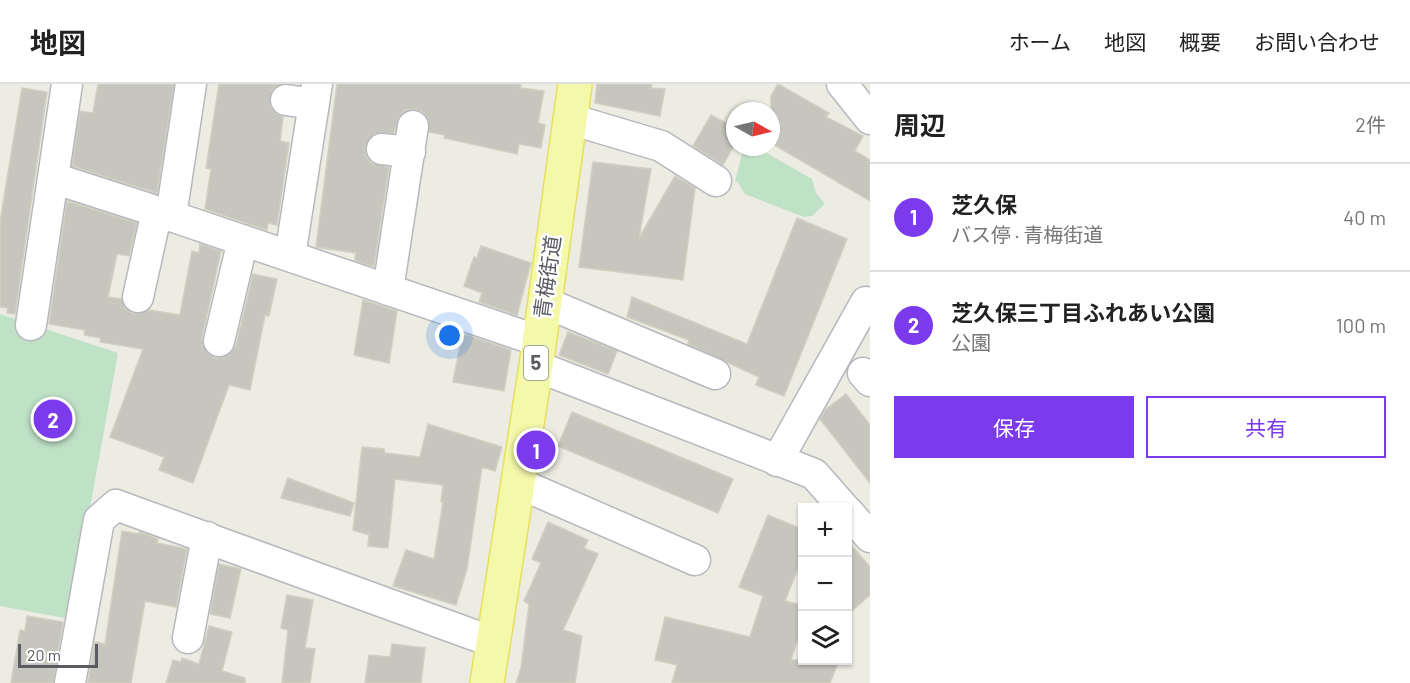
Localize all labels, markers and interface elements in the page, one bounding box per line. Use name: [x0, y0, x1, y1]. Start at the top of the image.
text: 地図: [30, 25, 86, 59]
text: ホーム: [1009, 29, 1071, 54]
text: 地図: [1104, 29, 1146, 54]
text: 概要: [1179, 29, 1221, 54]
text: お問い合わせ: [1254, 29, 1380, 54]
north arrow: [726, 102, 780, 156]
text: 周辺: [894, 109, 946, 140]
text: 2件: [1355, 112, 1386, 136]
text: 芝久保: [951, 191, 1017, 217]
text: 1: [910, 205, 917, 229]
text: 40 m: [1343, 205, 1386, 229]
text: バス停 · 青梅街道: [951, 222, 1103, 246]
street label: 青梅街道: [528, 233, 565, 320]
text: 芝久保三丁目ふれあい公園: [951, 299, 1215, 325]
text: 2: [908, 313, 919, 337]
text: 100 m: [1336, 313, 1386, 337]
your location: [435, 321, 464, 350]
text: 公園: [951, 330, 991, 354]
road number: 5: [524, 346, 548, 380]
pin: 2: [34, 396, 72, 442]
button: 保存: [894, 396, 1134, 458]
button: 共有: [1146, 396, 1386, 458]
pin: 1: [516, 428, 556, 472]
map controls: [798, 503, 852, 665]
button: +: [798, 503, 852, 557]
button: −: [798, 557, 852, 611]
button: layers: [798, 611, 852, 665]
scale bar: [18, 641, 98, 668]
text: 20 m: [27, 645, 61, 664]

